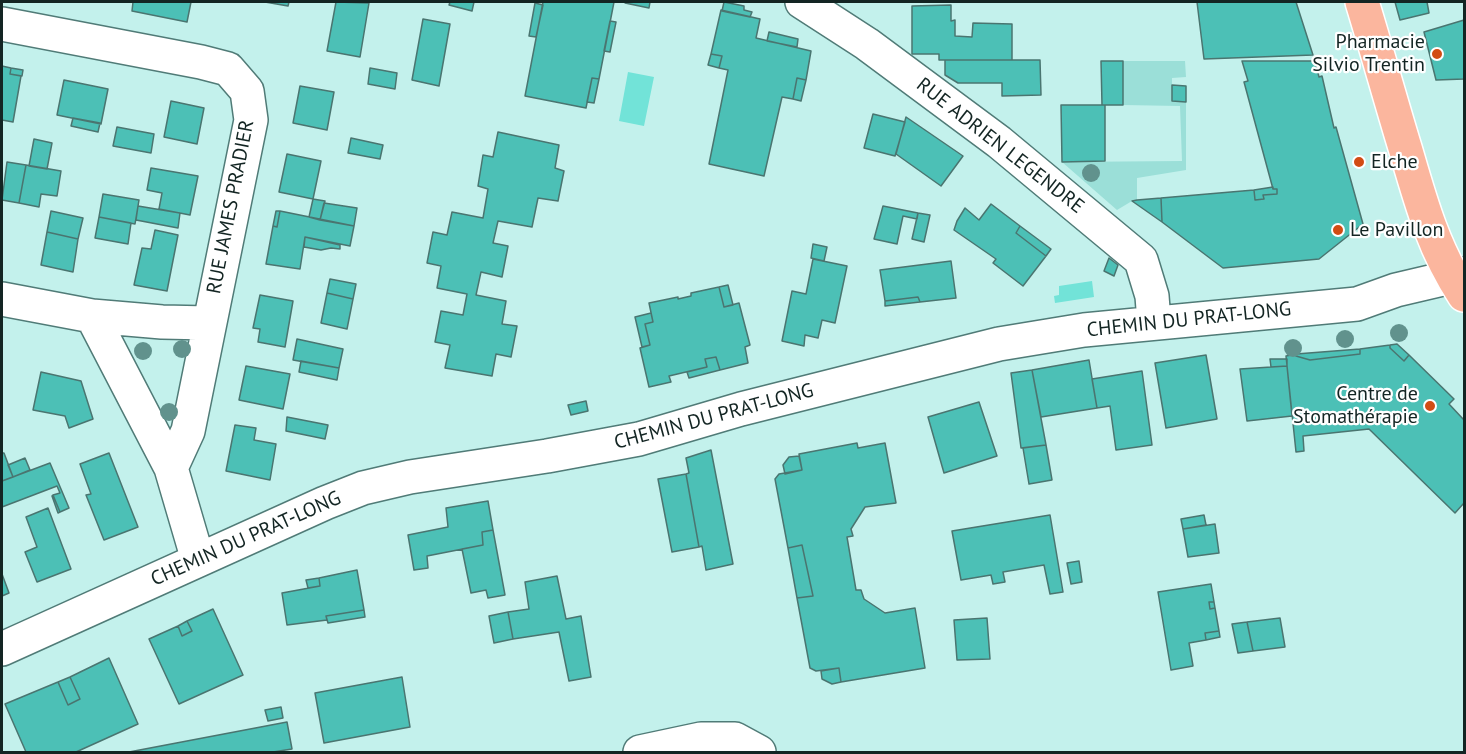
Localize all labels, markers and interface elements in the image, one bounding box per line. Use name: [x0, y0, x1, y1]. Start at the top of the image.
place label: Pharmacie Silvio Trentin: [1312, 30, 1425, 77]
marker: Pharmacie Silvio Trentin: [1430, 47, 1444, 61]
street label: RUE ADRIEN LEGENDRE: [911, 73, 1089, 219]
street label: RUE JAMES PRADIER: [202, 118, 260, 296]
place label: Elche: [1371, 150, 1418, 174]
marker: Elche: [1352, 155, 1366, 169]
place label: Le Pavillon: [1350, 218, 1443, 242]
marker: Le Pavillon: [1331, 223, 1345, 237]
street label: CHEMIN DU PRAT-LONG: [1086, 297, 1292, 343]
street label: CHEMIN DU PRAT-LONG: [612, 379, 816, 455]
place label: Centre de Stomathérapie: [1293, 382, 1418, 429]
marker: Centre de Stomathérapie: [1423, 399, 1437, 413]
street label: CHEMIN DU PRAT-LONG: [147, 486, 345, 592]

